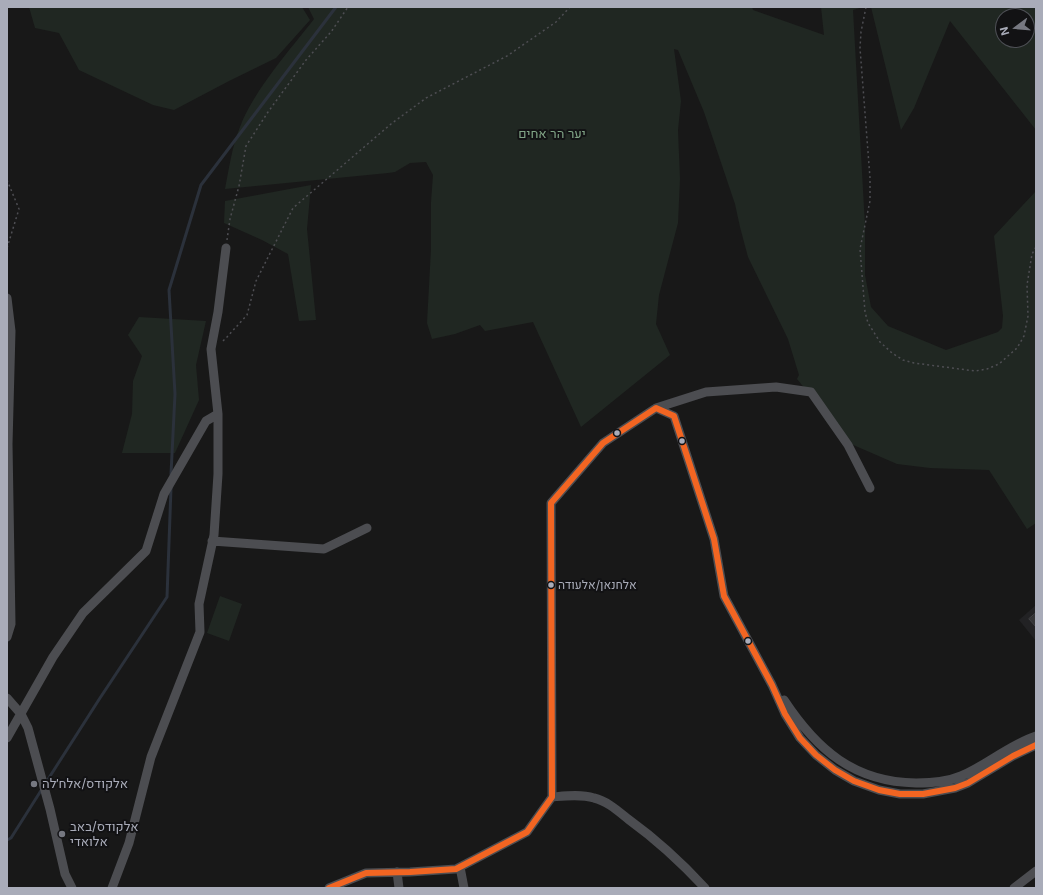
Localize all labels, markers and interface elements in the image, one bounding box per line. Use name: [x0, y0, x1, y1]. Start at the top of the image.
north arrow: [995, 8, 1035, 48]
text: N: [997, 25, 1012, 37]
park label: יער הר אחים: [518, 126, 586, 142]
unlabelled marker: [612, 428, 622, 438]
unlabelled marker: [677, 436, 687, 446]
place label: אלחנאן/אלעודה: [558, 578, 637, 592]
marker: אלחנאן/אלעודה: [546, 580, 556, 590]
unlabelled marker: [743, 636, 753, 646]
place label: אלקודס/אלח׳לה: [42, 776, 128, 792]
marker: אלקודס/אלח׳לה: [29, 779, 39, 789]
place label: אלקודס/באב אלואדי: [70, 819, 139, 850]
marker: אלקודס/באב אלואדי: [57, 829, 67, 839]

